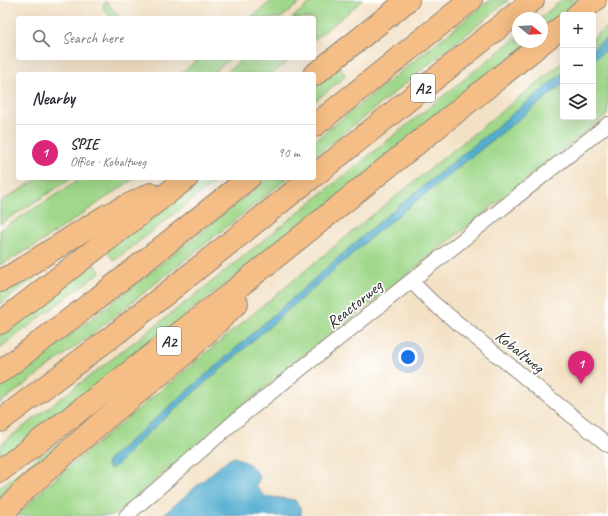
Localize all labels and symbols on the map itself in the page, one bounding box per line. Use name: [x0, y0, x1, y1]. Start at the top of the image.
north arrow: [512, 12, 548, 48]
road number: A2: [411, 74, 435, 102]
street label: Reactorweg: [322, 274, 388, 333]
street label: Kobaltweg: [491, 325, 550, 379]
road number: A2: [157, 327, 181, 355]
your location: [398, 347, 418, 367]
pin: 1: [568, 351, 594, 384]

